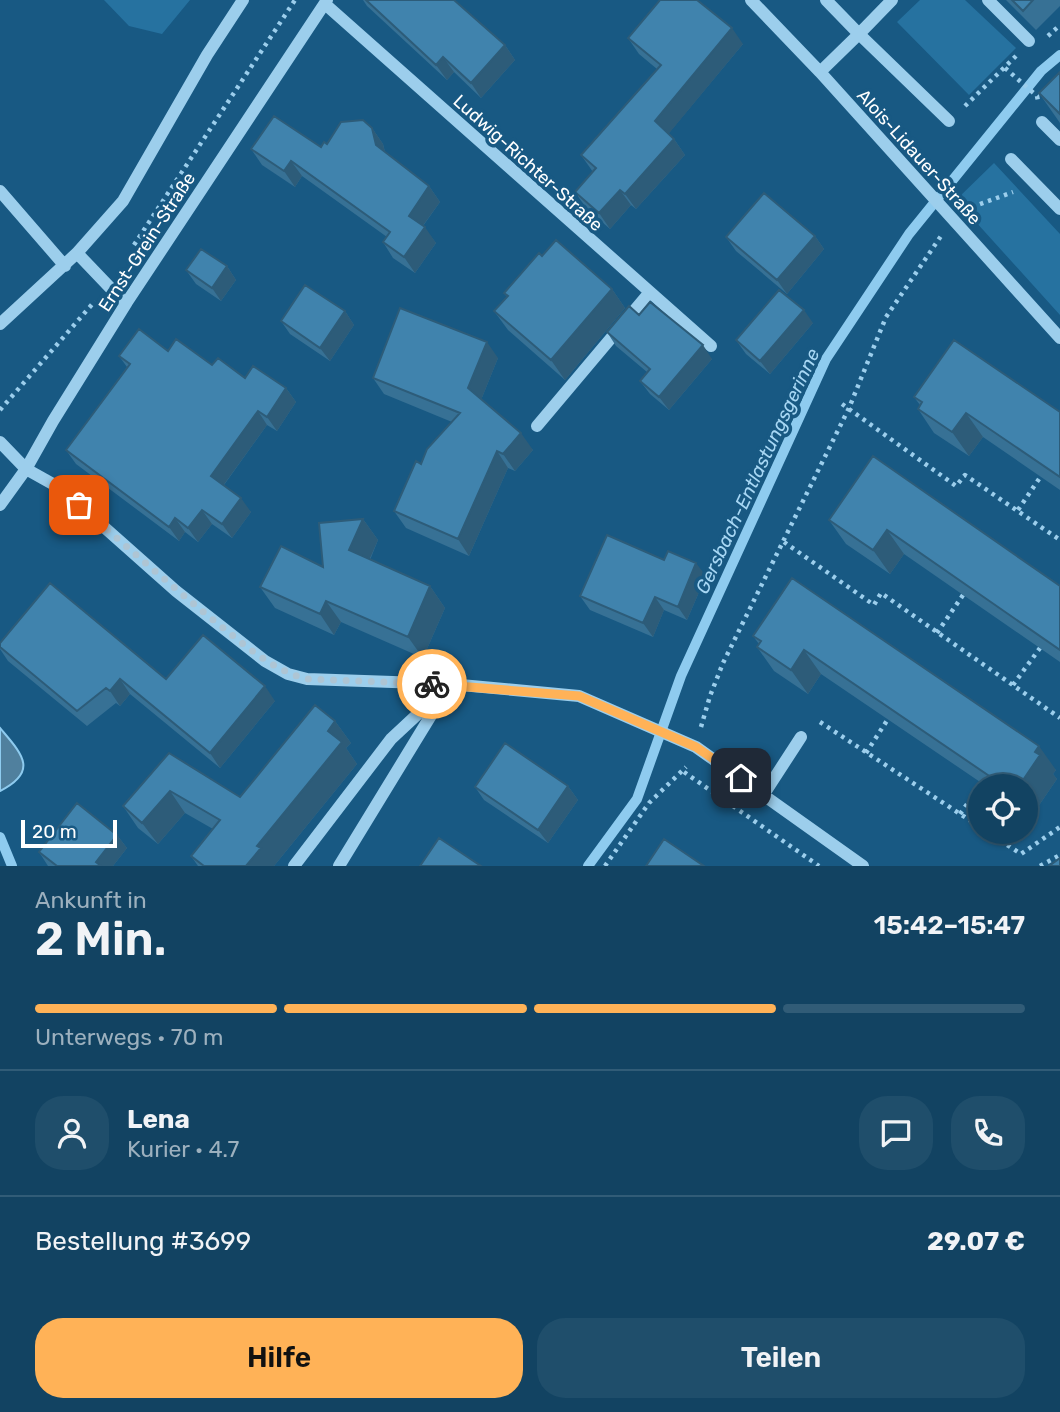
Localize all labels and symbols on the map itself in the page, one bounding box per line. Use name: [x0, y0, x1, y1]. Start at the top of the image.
street label: Alois-Lidauer-Straße: [852, 85, 986, 229]
street label: Ludwig-Richter-Straße: [449, 90, 607, 236]
street label: Ernst-Grein-Straße: [94, 168, 200, 316]
water label: Gersbach-Entlastungsgerinne: [690, 344, 825, 598]
pin: [49, 475, 109, 535]
courier: [397, 649, 467, 719]
pin: [711, 748, 771, 808]
scale bar: [21, 817, 117, 849]

